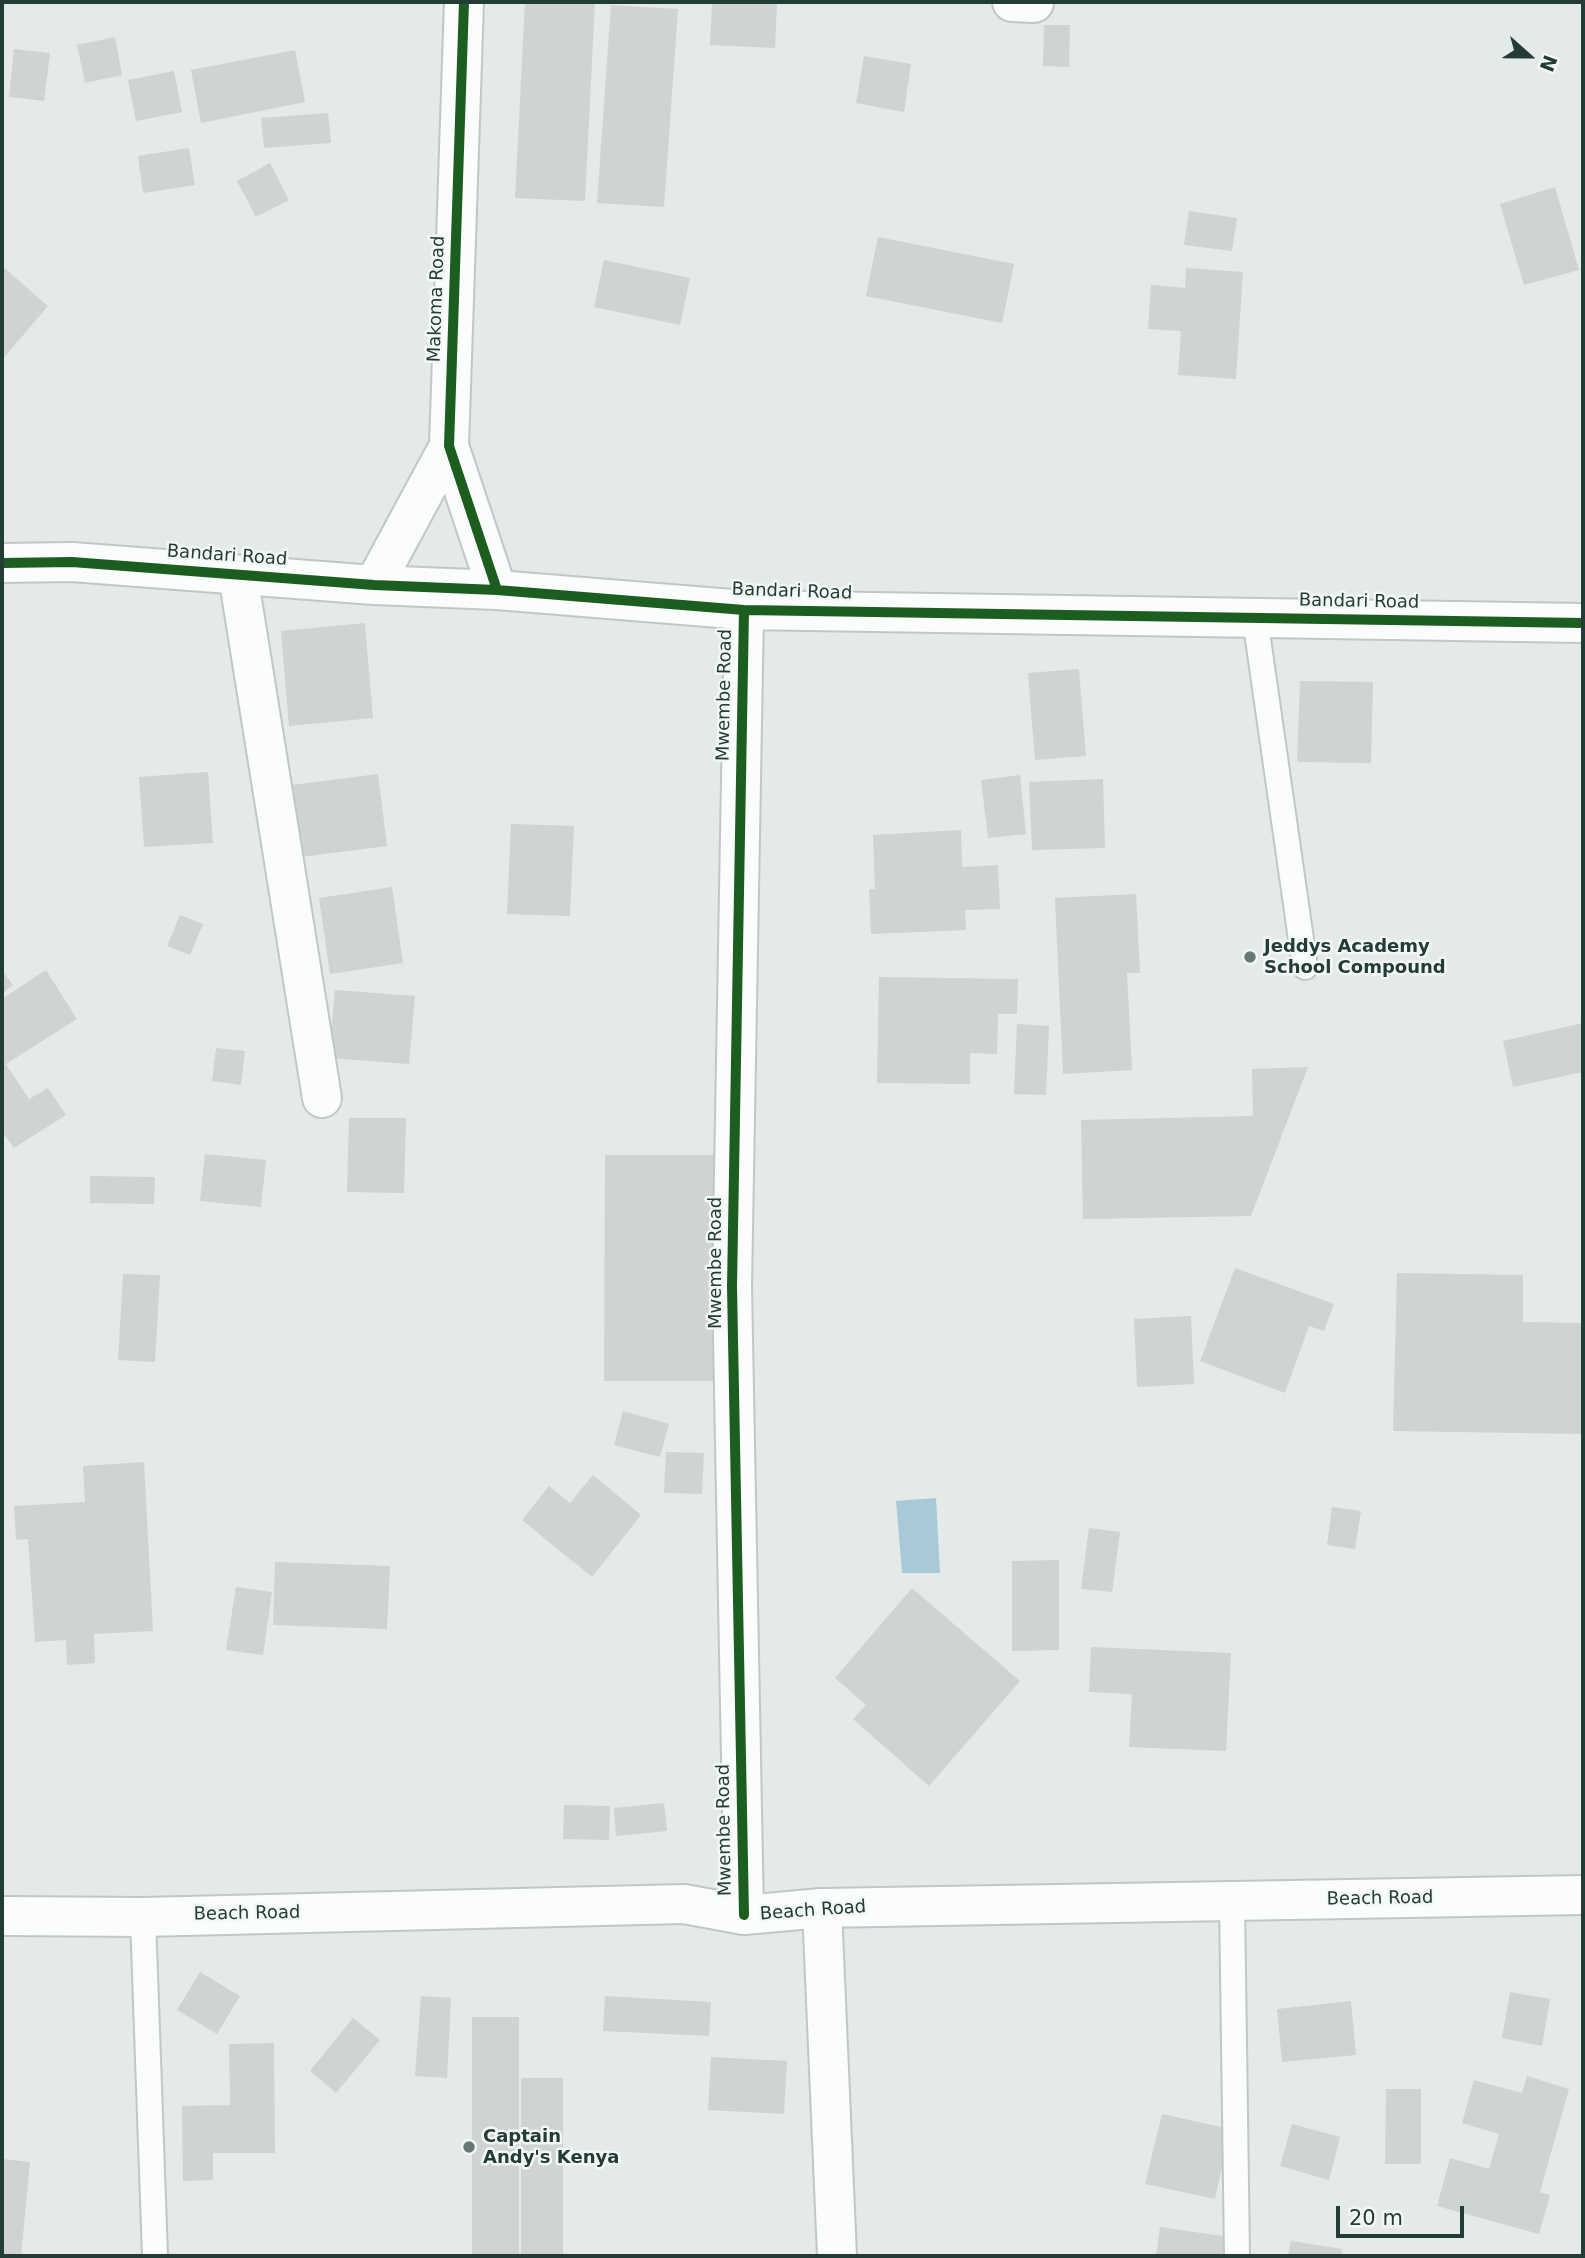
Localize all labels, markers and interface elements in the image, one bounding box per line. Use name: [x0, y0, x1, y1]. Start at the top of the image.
north arrow: [1494, 21, 1564, 91]
text: N: [1535, 52, 1562, 75]
street label: Makoma Road: [424, 235, 450, 363]
street label: Bandari Road: [166, 541, 288, 571]
street label: Bandari Road: [731, 579, 853, 605]
street label: Bandari Road: [1299, 590, 1419, 614]
street label: Mwembe Road: [713, 629, 737, 761]
place label: Jeddys Academy School Compound: [1264, 936, 1446, 978]
marker: Jeddys Academy School Compound: [1242, 949, 1258, 965]
street label: Mwembe Road: [705, 1197, 727, 1329]
street label: Mwembe Road: [713, 1764, 737, 1896]
street label: Beach Road: [1326, 1887, 1434, 1911]
street label: Beach Road: [759, 1897, 867, 1925]
street label: Beach Road: [193, 1902, 301, 1926]
place label: Captain Andy's Kenya: [483, 2126, 619, 2168]
marker: Captain Andy's Kenya: [461, 2139, 477, 2155]
scale bar: [1340, 2192, 1468, 2236]
text: 20 m: [1349, 2206, 1403, 2230]

